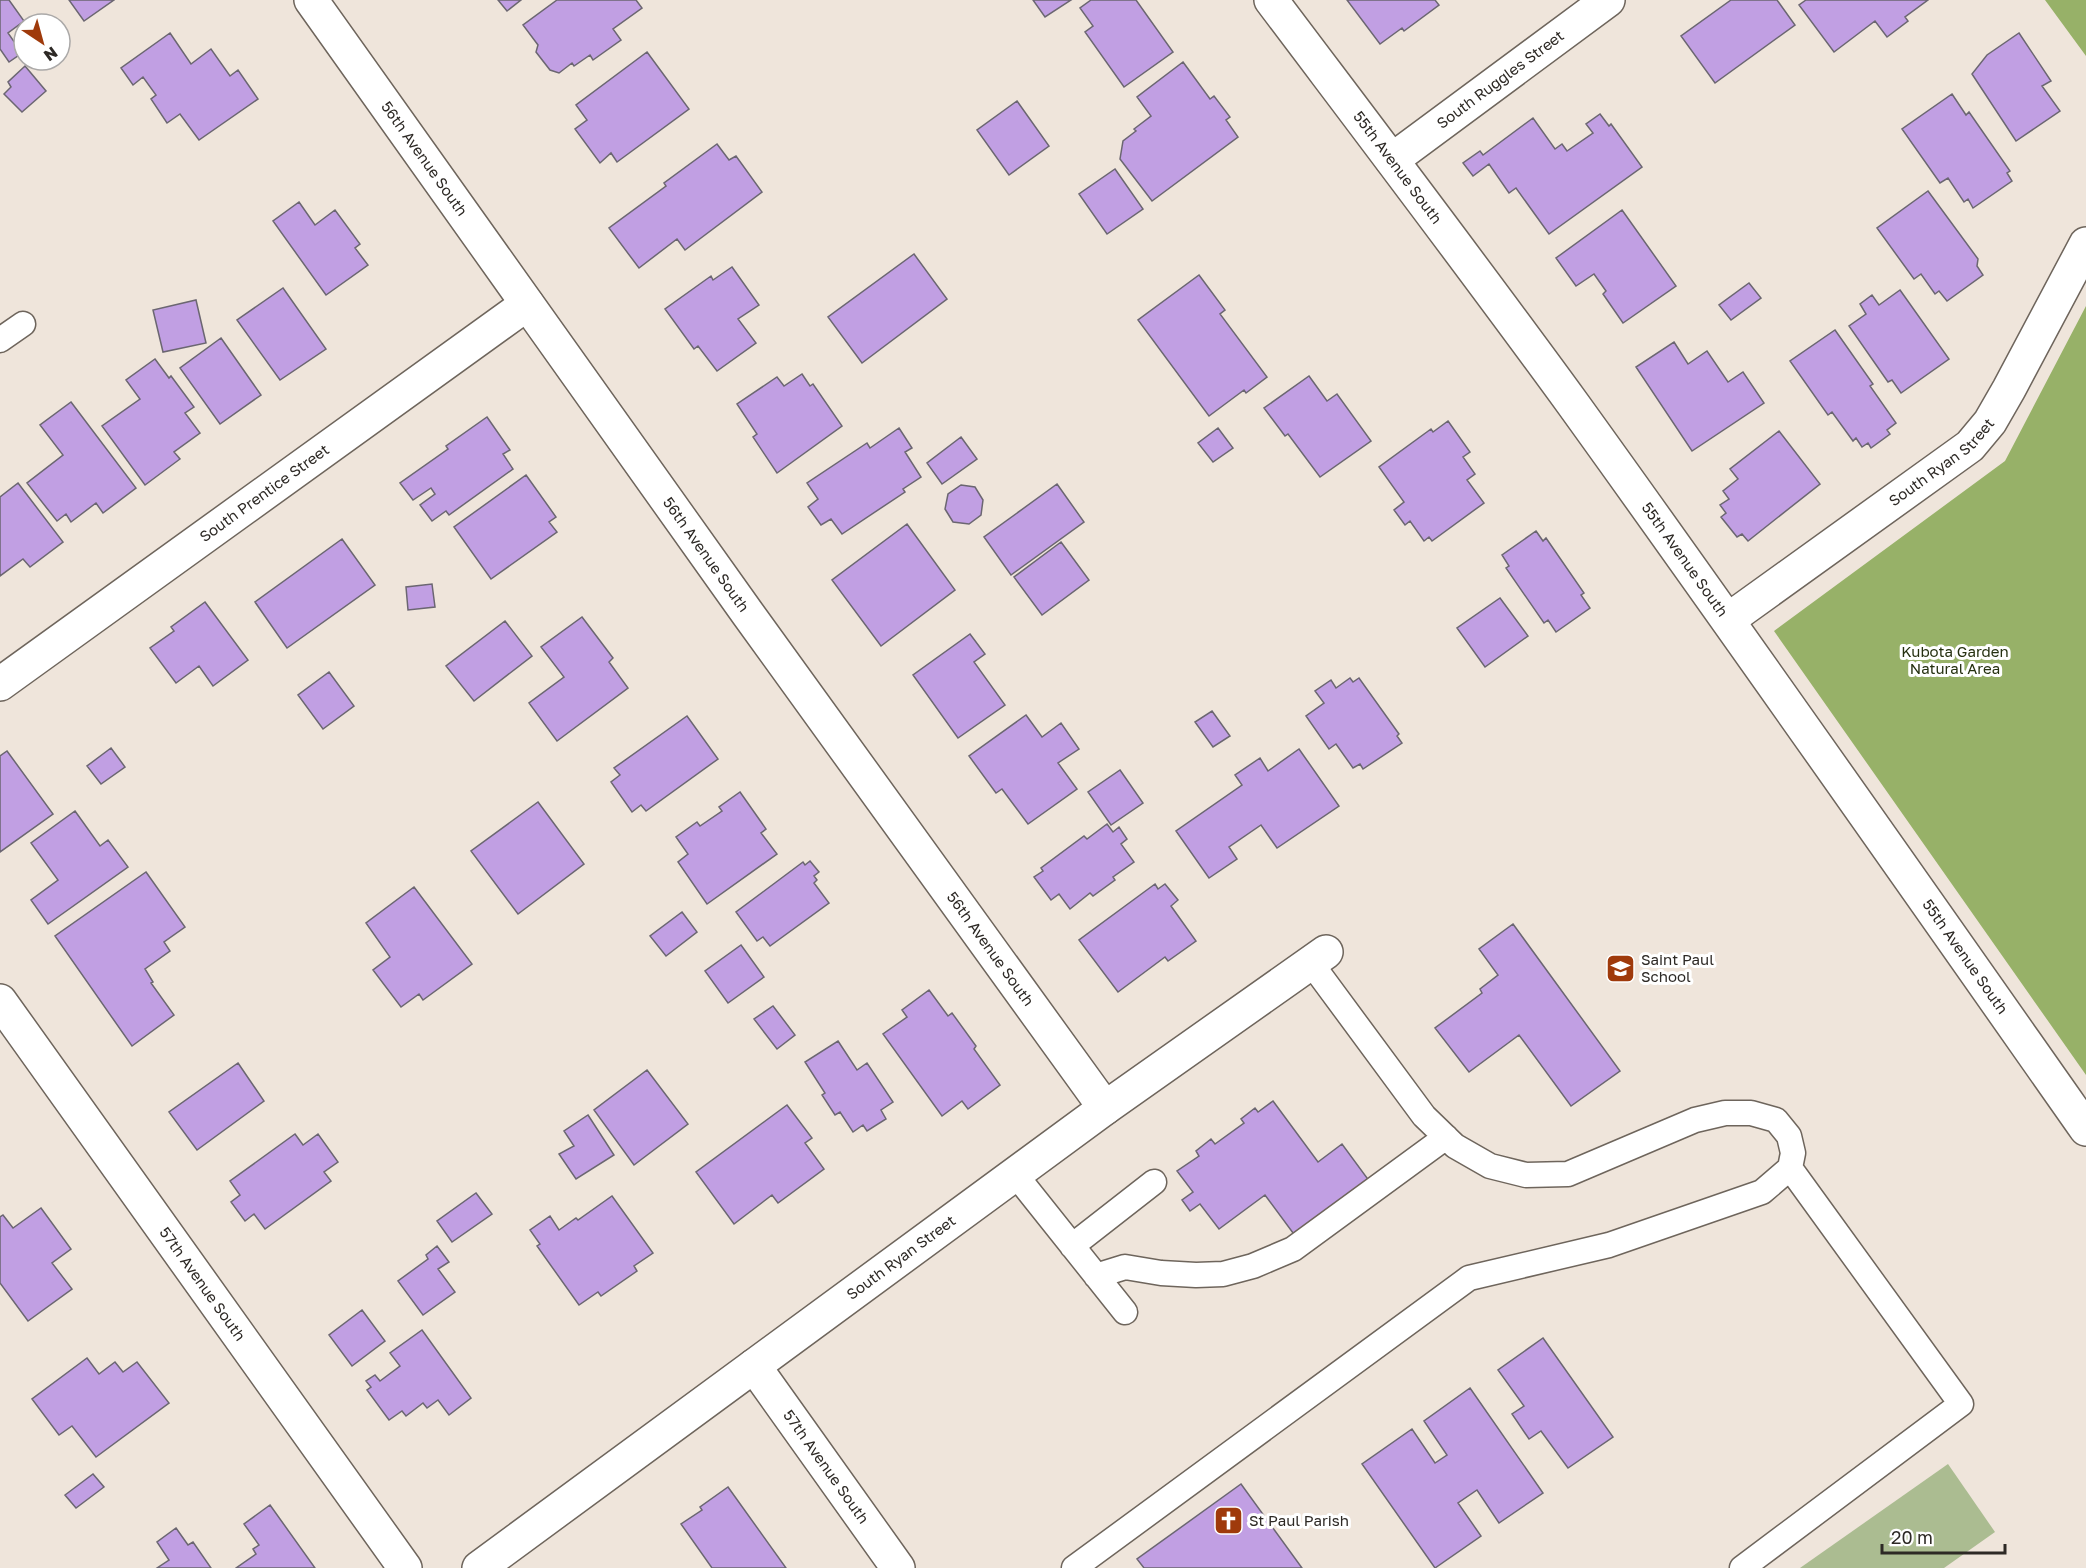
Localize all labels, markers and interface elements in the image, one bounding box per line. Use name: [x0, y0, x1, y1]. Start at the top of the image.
north arrow: [12, 12, 72, 72]
street label: South Ruggles Street: [1433, 26, 1567, 132]
text: N: [40, 42, 62, 66]
street label: 56th Avenue South: [378, 97, 472, 219]
street label: 55th Avenue South: [1350, 107, 1446, 227]
street label: South Ryan Street: [1885, 414, 1997, 509]
street label: South Prentice Street: [196, 440, 332, 545]
street label: 56th Avenue South: [660, 493, 754, 615]
street label: 55th Avenue South: [1639, 499, 1732, 620]
park label: Kubota Garden Natural Area: [1901, 642, 2009, 677]
street label: 56th Avenue South: [944, 888, 1038, 1009]
street label: 55th Avenue South: [1919, 895, 2012, 1017]
place label: Saint Paul School: [1641, 950, 1714, 985]
school or university icon: Saint Paul School: [1604, 953, 1636, 985]
street label: South Ryan Street: [843, 1211, 959, 1303]
street label: 57th Avenue South: [156, 1223, 250, 1344]
street label: 57th Avenue South: [780, 1406, 873, 1527]
church icon: St Paul Parish: [1212, 1505, 1244, 1537]
place label: St Paul Parish: [1249, 1511, 1349, 1529]
scale bar: [1882, 1517, 2005, 1555]
text: 20 m: [1891, 1526, 1933, 1548]

